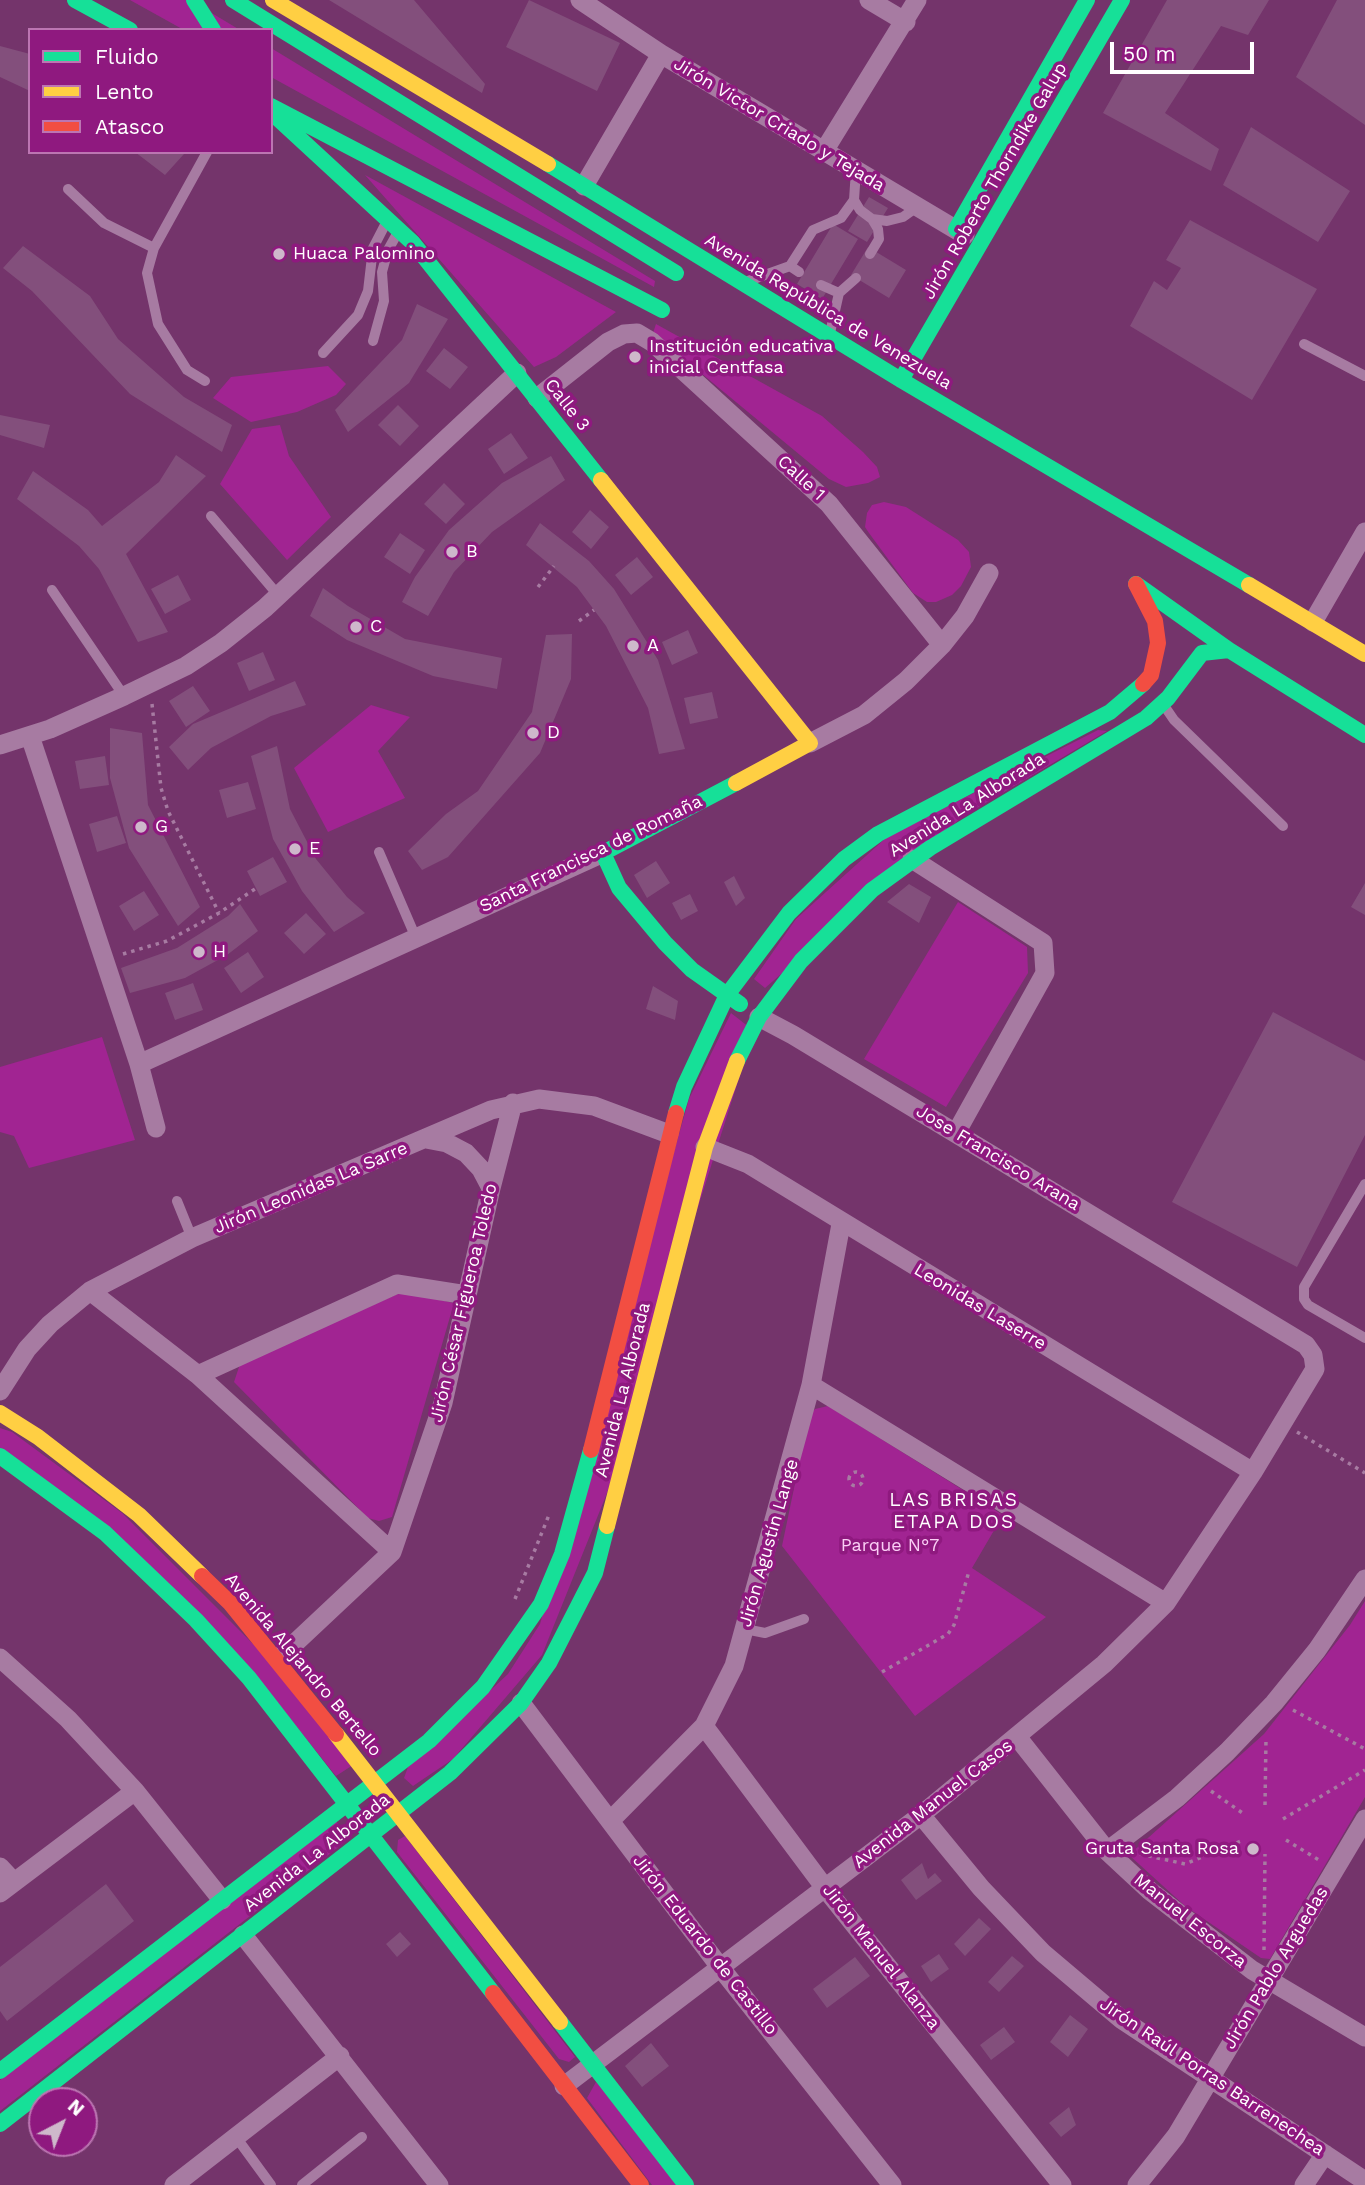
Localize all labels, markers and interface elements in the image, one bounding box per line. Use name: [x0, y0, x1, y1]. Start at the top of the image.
legend: [28, 28, 273, 154]
scale bar: [1113, 28, 1256, 72]
text: 50 m: [1123, 41, 1175, 66]
text: Fluido: [95, 44, 159, 69]
street label: Jirón Victor Criado y Tejada: [670, 53, 888, 197]
street label: Jirón Roberto Thorndike Galup: [918, 59, 1072, 303]
text: Lento: [95, 79, 154, 104]
text: Atasco: [95, 114, 164, 139]
street label: Avenida República de Venezuela: [701, 230, 955, 394]
place label: Huaca Palomino: [293, 243, 435, 265]
marker: Huaca Palomino: [271, 246, 287, 262]
place label: Institución educativa inicial Centfasa: [649, 336, 833, 378]
marker: Institución educativa inicial Centfasa: [627, 349, 643, 365]
street label: Calle 3: [540, 374, 594, 436]
street label: Calle 1: [773, 451, 829, 505]
place label: B: [466, 541, 478, 563]
marker: B: [444, 544, 460, 560]
place label: C: [370, 616, 382, 638]
marker: C: [348, 619, 364, 635]
place label: A: [647, 635, 659, 657]
marker: A: [625, 638, 641, 654]
place label: D: [547, 722, 560, 744]
marker: D: [525, 725, 541, 741]
street label: Avenida La Alborada: [885, 748, 1049, 862]
street label: Santa Francisca de Romaña: [476, 791, 706, 917]
place label: G: [155, 816, 168, 838]
marker: G: [133, 819, 149, 835]
place label: E: [309, 838, 320, 860]
marker: E: [287, 841, 303, 857]
place label: H: [213, 941, 226, 963]
marker: H: [191, 944, 207, 960]
street label: Jose Francisco Arana: [912, 1100, 1084, 1216]
street label: Jirón Leonidas La Sarre: [211, 1137, 411, 1239]
street label: Jirón César Figueroa Toledo: [426, 1181, 502, 1425]
street label: Leonidas Laserre: [910, 1259, 1050, 1355]
street label: Avenida La Alborada: [591, 1300, 655, 1480]
street label: Jirón Agustín Lange: [735, 1457, 803, 1629]
district label: LAS BRISAS ETAPA DOS: [890, 1489, 1018, 1533]
park label: Parque N°7: [841, 1535, 939, 1557]
street label: Avenida Alejandro Bertello: [220, 1569, 386, 1761]
street label: Avenida Manuel Casos: [849, 1735, 1017, 1873]
street label: Avenida La Alborada: [239, 1789, 395, 1917]
place label: Gruta Santa Rosa: [1085, 1838, 1239, 1860]
marker: Gruta Santa Rosa: [1245, 1841, 1261, 1857]
street label: Jirón Eduardo de Castillo: [628, 1850, 782, 2040]
street label: Manuel Escorza: [1129, 1869, 1251, 1973]
street label: Jirón Manuel Alanza: [818, 1880, 944, 2034]
street label: Jirón Pablo Arguedas: [1219, 1883, 1333, 2053]
street label: Jirón Raúl Porras Barrenechea: [1095, 1993, 1329, 2161]
north arrow: [28, 2087, 98, 2157]
text: N: [63, 2094, 89, 2121]

